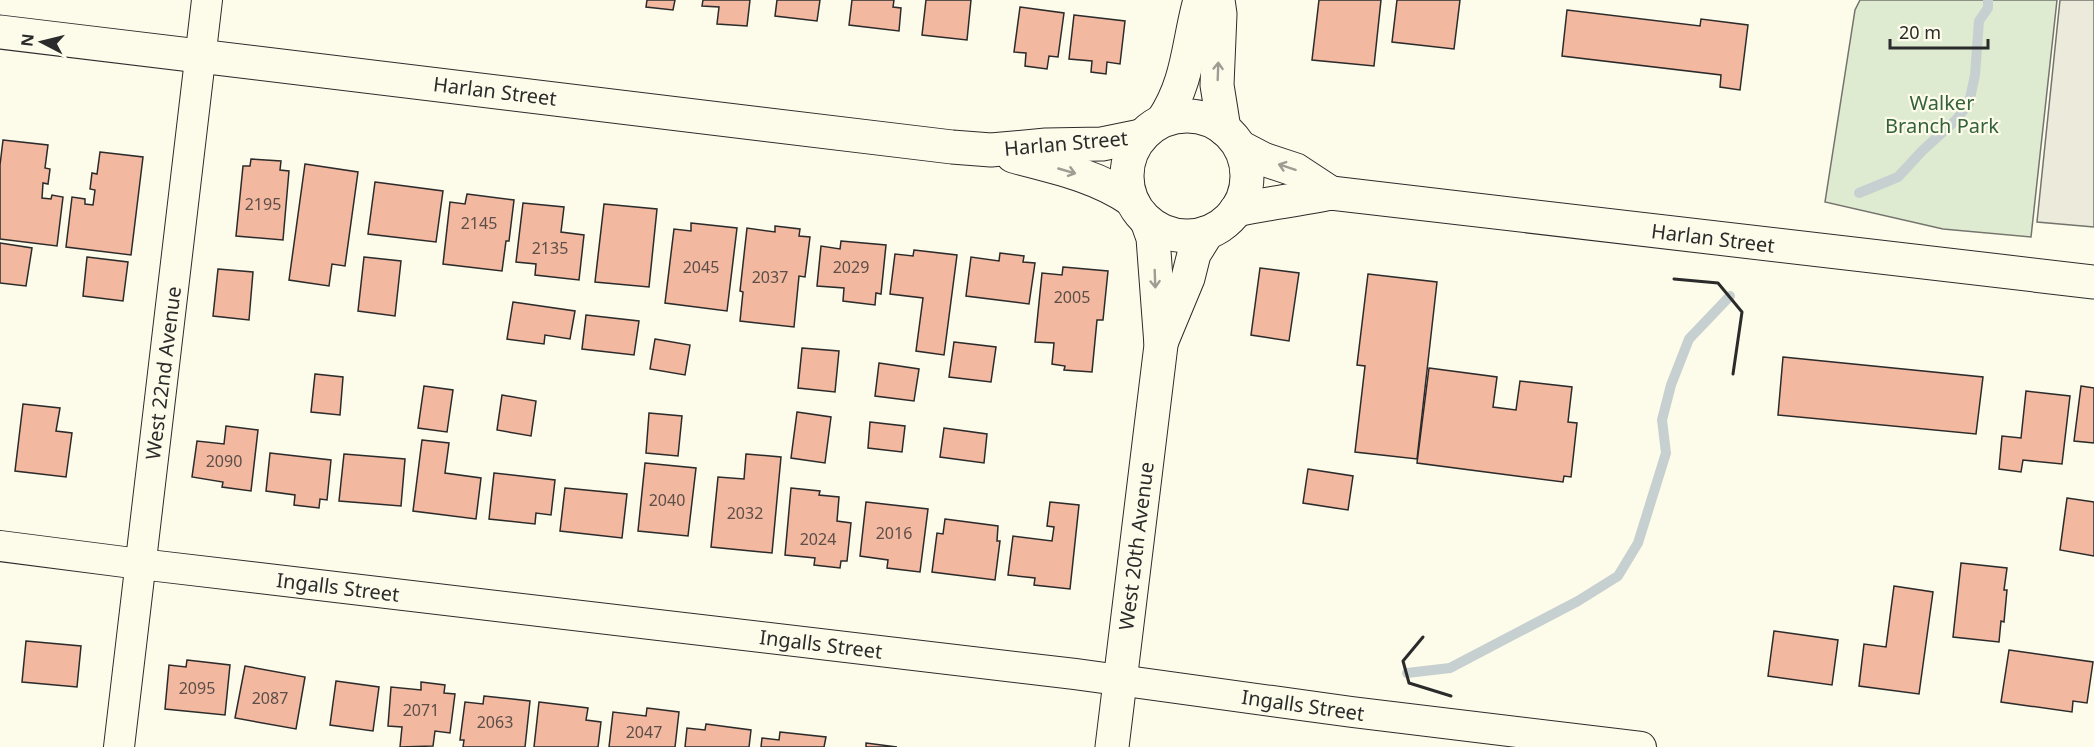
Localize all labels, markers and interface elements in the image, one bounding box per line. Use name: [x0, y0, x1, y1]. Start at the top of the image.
north arrow: [12, 12, 72, 72]
scale bar: [1890, 12, 1988, 50]
text: 20 m: [1899, 20, 1941, 44]
text: N: [15, 32, 39, 48]
one-way arrow: [1212, 61, 1223, 81]
street label: Harlan Street: [432, 70, 558, 112]
park label: Walker Branch Park: [1885, 89, 1999, 139]
street label: Harlan Street: [1003, 124, 1129, 162]
one-way arrow: [1278, 161, 1297, 172]
one-way arrow: [1057, 166, 1076, 178]
house number: 2195: [245, 193, 281, 215]
house number: 2145: [461, 212, 497, 234]
street label: Harlan Street: [1650, 217, 1776, 259]
house number: 2135: [532, 237, 568, 259]
house number: 2045: [683, 256, 719, 278]
house number: 2029: [833, 256, 869, 278]
house number: 2037: [752, 266, 788, 288]
one-way arrow: [1150, 268, 1161, 288]
street label: West 22nd Avenue: [139, 285, 187, 461]
house number: 2005: [1054, 286, 1090, 308]
house number: 2090: [206, 450, 242, 472]
street label: West 20th Avenue: [1112, 460, 1160, 632]
house number: 2040: [649, 489, 685, 511]
house number: 2032: [727, 502, 763, 524]
house number: 2016: [876, 522, 912, 544]
house number: 2024: [800, 528, 836, 550]
street label: Ingalls Street: [275, 566, 401, 608]
street label: Ingalls Street: [758, 623, 884, 665]
house number: 2095: [179, 677, 215, 699]
street label: Ingalls Street: [1240, 683, 1366, 727]
house number: 2087: [252, 687, 288, 709]
house number: 2071: [403, 699, 439, 721]
house number: 2063: [477, 711, 513, 733]
house number: 2047: [626, 721, 662, 743]

